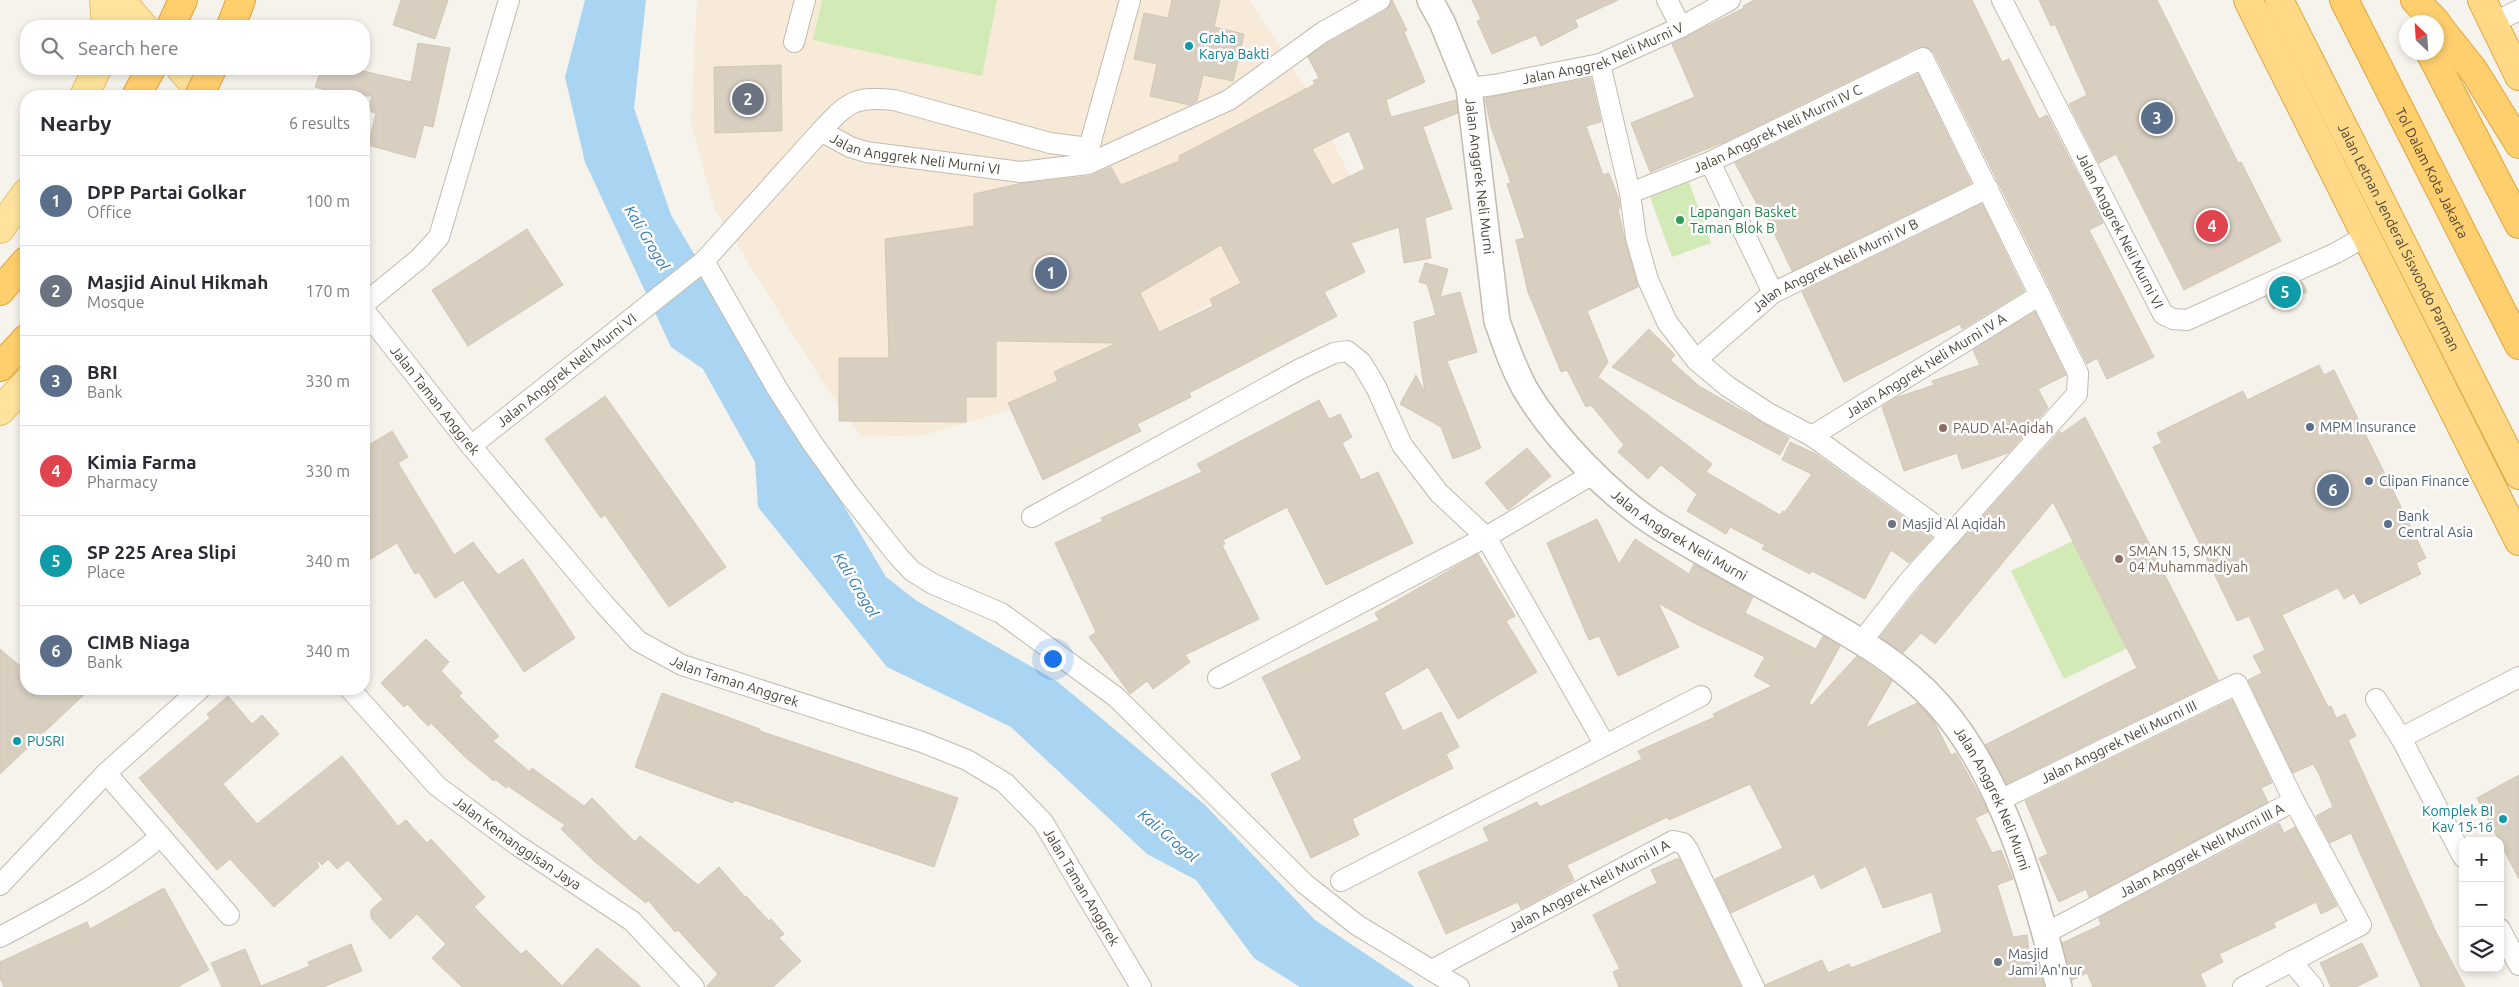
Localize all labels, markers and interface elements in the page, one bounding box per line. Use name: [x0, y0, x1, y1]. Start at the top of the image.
north arrow: [2399, 15, 2444, 60]
street label: Jalan Anggrek Neli Murni V: [1521, 19, 1686, 87]
search box: [20, 20, 370, 75]
place label: Graha Karya Bakti: [1199, 30, 1270, 62]
icon: search: [38, 34, 66, 62]
text: Search here: [78, 37, 178, 59]
marker: Graha Karya Bakti: [1183, 40, 1195, 52]
pin: 2: [732, 80, 764, 118]
street label: Jalan Anggrek Neli Murni IV C: [1691, 81, 1865, 176]
street label: Jalan Anggrek Neli Murni: [1462, 97, 1497, 255]
pin: 3: [2141, 99, 2173, 137]
street label: Tol Dalam Kota Jakarta: [2392, 105, 2472, 241]
text: Nearby: [40, 111, 111, 135]
text: 6 results: [289, 114, 350, 132]
street label: Jalan Letnan Jenderal Siswondo Parman: [2335, 121, 2463, 354]
street label: Jalan Anggrek Neli Murni VI: [828, 130, 1001, 177]
street label: Jalan Anggrek Neli Murni VI: [2073, 150, 2167, 311]
text: DPP Partai Golkar: [87, 181, 246, 203]
text: 1: [51, 192, 61, 210]
text: 100 m: [305, 192, 350, 210]
water label: Kali Grogol: [621, 202, 674, 274]
text: Office: [87, 203, 132, 221]
place label: Lapangan Basket Taman Blok B: [1690, 204, 1797, 236]
pin: 4: [2196, 207, 2228, 245]
marker: Lapangan Basket Taman Blok B: [1674, 214, 1686, 226]
street label: Jalan Anggrek Neli Murni IV B: [1749, 215, 1921, 315]
pin: 1: [1035, 254, 1067, 292]
text: Masjid Ainul Hikmah: [87, 271, 268, 293]
pin: 5: [2269, 273, 2301, 311]
text: 2: [51, 282, 61, 300]
text: 170 m: [305, 282, 350, 300]
text: Mosque: [87, 293, 145, 311]
street label: Jalan Anggrek Neli Murni VI: [494, 310, 639, 430]
street label: Jalan Anggrek Neli Murni IV A: [1843, 310, 2009, 421]
street label: Jalan Taman Anggrek: [387, 343, 483, 458]
text: BRI: [87, 361, 118, 383]
text: 3: [51, 372, 61, 390]
text: 330 m: [305, 372, 350, 390]
text: Bank: [87, 383, 123, 401]
place label: MPM Insurance: [2320, 419, 2416, 435]
place label: PAUD Al-Aqidah: [1953, 420, 2053, 436]
marker: MPM Insurance: [2304, 421, 2316, 433]
marker: PAUD Al-Aqidah: [1937, 422, 1949, 434]
text: Kimia Farma: [87, 451, 197, 473]
text: 4: [51, 462, 61, 480]
text: 330 m: [305, 462, 350, 480]
pin: 6: [2317, 471, 2349, 509]
text: Pharmacy: [87, 473, 157, 491]
place label: Clipan Finance: [2379, 473, 2469, 489]
marker: Clipan Finance: [2363, 475, 2375, 487]
street label: Jalan Anggrek Neli Murni: [1608, 486, 1750, 584]
place label: Bank Central Asia: [2398, 508, 2473, 540]
place label: Masjid Al Aqidah: [1902, 516, 2006, 532]
marker: Masjid Al Aqidah: [1886, 518, 1898, 530]
marker: Bank Central Asia: [2382, 518, 2394, 530]
text: SP 225 Area Slipi: [87, 541, 236, 563]
place label: SMAN 15, SMKN 04 Muhammadiyah: [2129, 543, 2248, 575]
water label: Kali Grogol: [830, 549, 883, 621]
text: 5: [51, 552, 61, 570]
text: 340 m: [305, 552, 350, 570]
marker: SMAN 15, SMKN 04 Muhammadiyah: [2113, 553, 2125, 565]
text: Place: [87, 563, 125, 581]
text: CIMB Niaga: [87, 631, 190, 653]
text: 6: [51, 642, 61, 660]
text: 340 m: [305, 642, 350, 660]
your location: [1040, 646, 1066, 672]
street label: Jalan Taman Anggrek: [667, 652, 801, 710]
text: Bank: [87, 653, 123, 671]
street label: Jalan Anggrek Neli Murni III: [2038, 697, 2199, 787]
street label: Jalan Anggrek Neli Murni: [1951, 724, 2033, 872]
place label: PUSRI: [27, 733, 65, 749]
marker: PUSRI: [11, 735, 23, 747]
street label: Jalan Kemanggisan Jaya: [451, 793, 584, 893]
street label: Jalan Anggrek Neli Murni III A: [2116, 800, 2286, 901]
place label: Komplek BI Kav 15-16: [2422, 803, 2493, 835]
water label: Kali Grogol: [1135, 806, 1202, 866]
marker: Komplek BI Kav 15-16: [2497, 813, 2509, 825]
street label: Jalan Taman Anggrek: [1040, 825, 1123, 949]
street label: Jalan Anggrek Neli Murni II A: [1506, 836, 1672, 936]
map controls: [2459, 837, 2504, 972]
button: +: [2459, 837, 2504, 882]
button: −: [2459, 882, 2504, 927]
button: layers: [2459, 927, 2504, 972]
place label: Masjid Jami An'nur: [2008, 946, 2083, 978]
marker: Masjid Jami An'nur: [1992, 956, 2004, 968]

